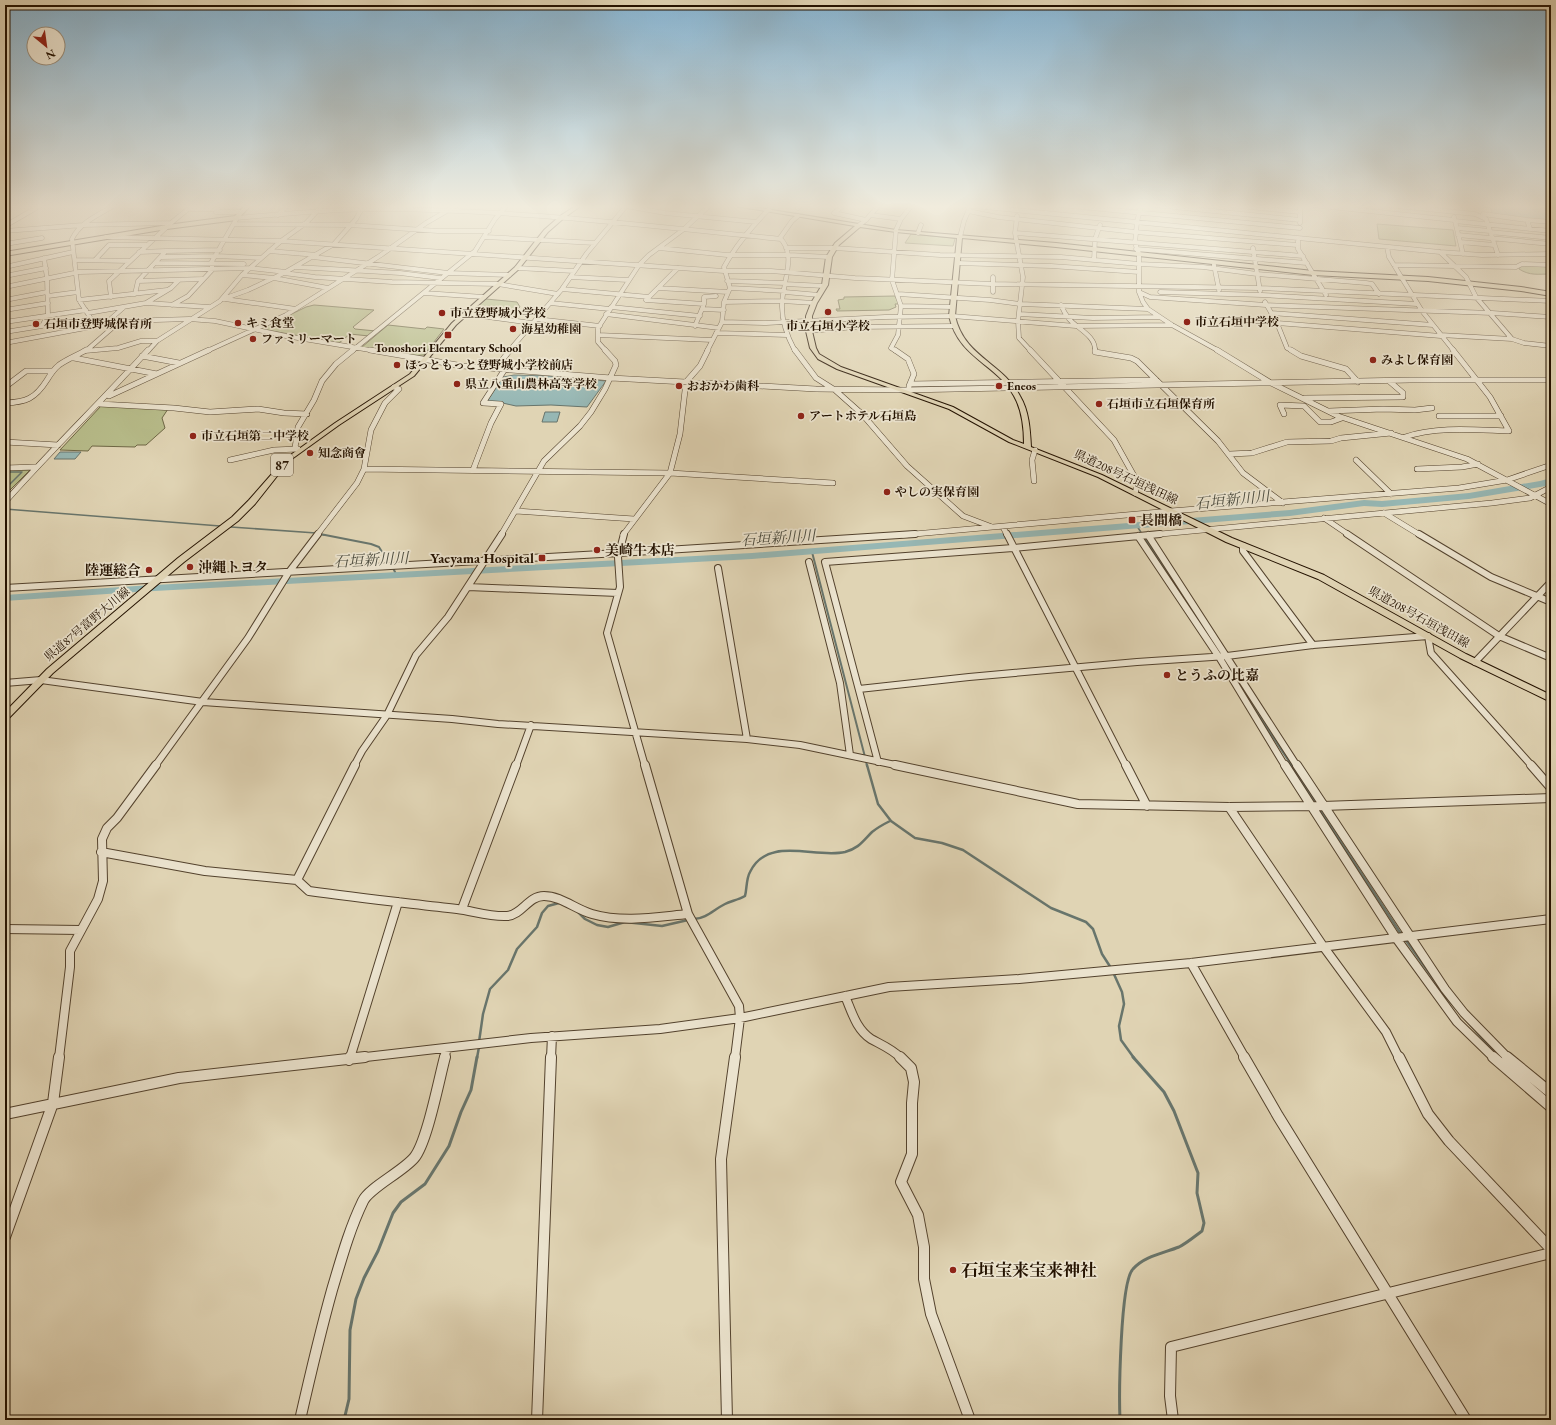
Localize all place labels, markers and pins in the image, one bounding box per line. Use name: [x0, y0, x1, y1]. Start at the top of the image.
place label: 市立登野城小学校: [450, 305, 546, 321]
marker: 市立石垣小学校: [823, 307, 833, 317]
marker: 市立登野城小学校: [437, 308, 447, 318]
place label: 市立石垣中学校: [1195, 314, 1279, 330]
place label: キミ食堂: [246, 315, 294, 331]
place label: 石垣市登野城保育所: [44, 316, 152, 332]
marker: 市立石垣中学校: [1182, 317, 1192, 327]
marker: キミ食堂: [233, 318, 243, 328]
place label: 市立石垣小学校: [786, 318, 870, 334]
marker: 石垣市登野城保育所: [31, 319, 41, 329]
place label: 海星幼稚園: [521, 321, 581, 337]
marker: 海星幼稚園: [508, 324, 518, 334]
marker: Tonoshori Elementary School: [443, 330, 453, 340]
place label: ファミリーマート: [261, 331, 357, 347]
marker: ファミリーマート: [248, 334, 258, 344]
place label: Tonoshori Elementary School: [374, 340, 522, 356]
place label: みよし保育園: [1381, 352, 1453, 368]
marker: みよし保育園: [1368, 355, 1378, 365]
place label: ほっともっと登野城小学校前店: [405, 357, 573, 373]
marker: ほっともっと登野城小学校前店: [392, 360, 402, 370]
place label: 県立八重山農林高等学校: [465, 376, 597, 392]
place label: おおかわ歯科: [687, 378, 760, 394]
place label: Eneos: [1007, 378, 1036, 394]
marker: 県立八重山農林高等学校: [452, 379, 462, 389]
marker: おおかわ歯科: [674, 381, 684, 391]
marker: Eneos: [994, 381, 1004, 391]
place label: 石垣市立石垣保育所: [1107, 396, 1215, 412]
marker: 石垣市立石垣保育所: [1094, 399, 1104, 409]
place label: アートホテル石垣島: [809, 408, 917, 424]
marker: アートホテル石垣島: [796, 411, 806, 421]
place label: 市立石垣第二中学校: [201, 428, 309, 444]
marker: 市立石垣第二中学校: [188, 431, 198, 441]
place label: 知念商會: [318, 445, 366, 461]
marker: 知念商會: [305, 448, 315, 458]
place label: やしの実保育園: [895, 484, 979, 500]
marker: やしの実保育園: [882, 487, 892, 497]
place label: 長間橋: [1140, 511, 1182, 529]
marker: 長間橋: [1127, 515, 1137, 525]
place label: 美崎牛本店: [605, 541, 675, 559]
marker: 美崎牛本店: [592, 545, 602, 555]
place label: Yaeyama Hospital: [430, 549, 534, 567]
marker: Yaeyama Hospital: [537, 553, 547, 563]
place label: 沖縄トヨタ: [198, 558, 268, 576]
place label: 陸運総合: [85, 561, 141, 579]
marker: 沖縄トヨタ: [185, 562, 195, 572]
marker: 陸運総合: [144, 565, 154, 575]
place label: とうふの比嘉: [1175, 666, 1259, 684]
marker: とうふの比嘉: [1162, 670, 1172, 680]
place label: 石垣宝来宝来神社: [961, 1259, 1097, 1281]
marker: 石垣宝来宝来神社: [948, 1265, 958, 1275]

